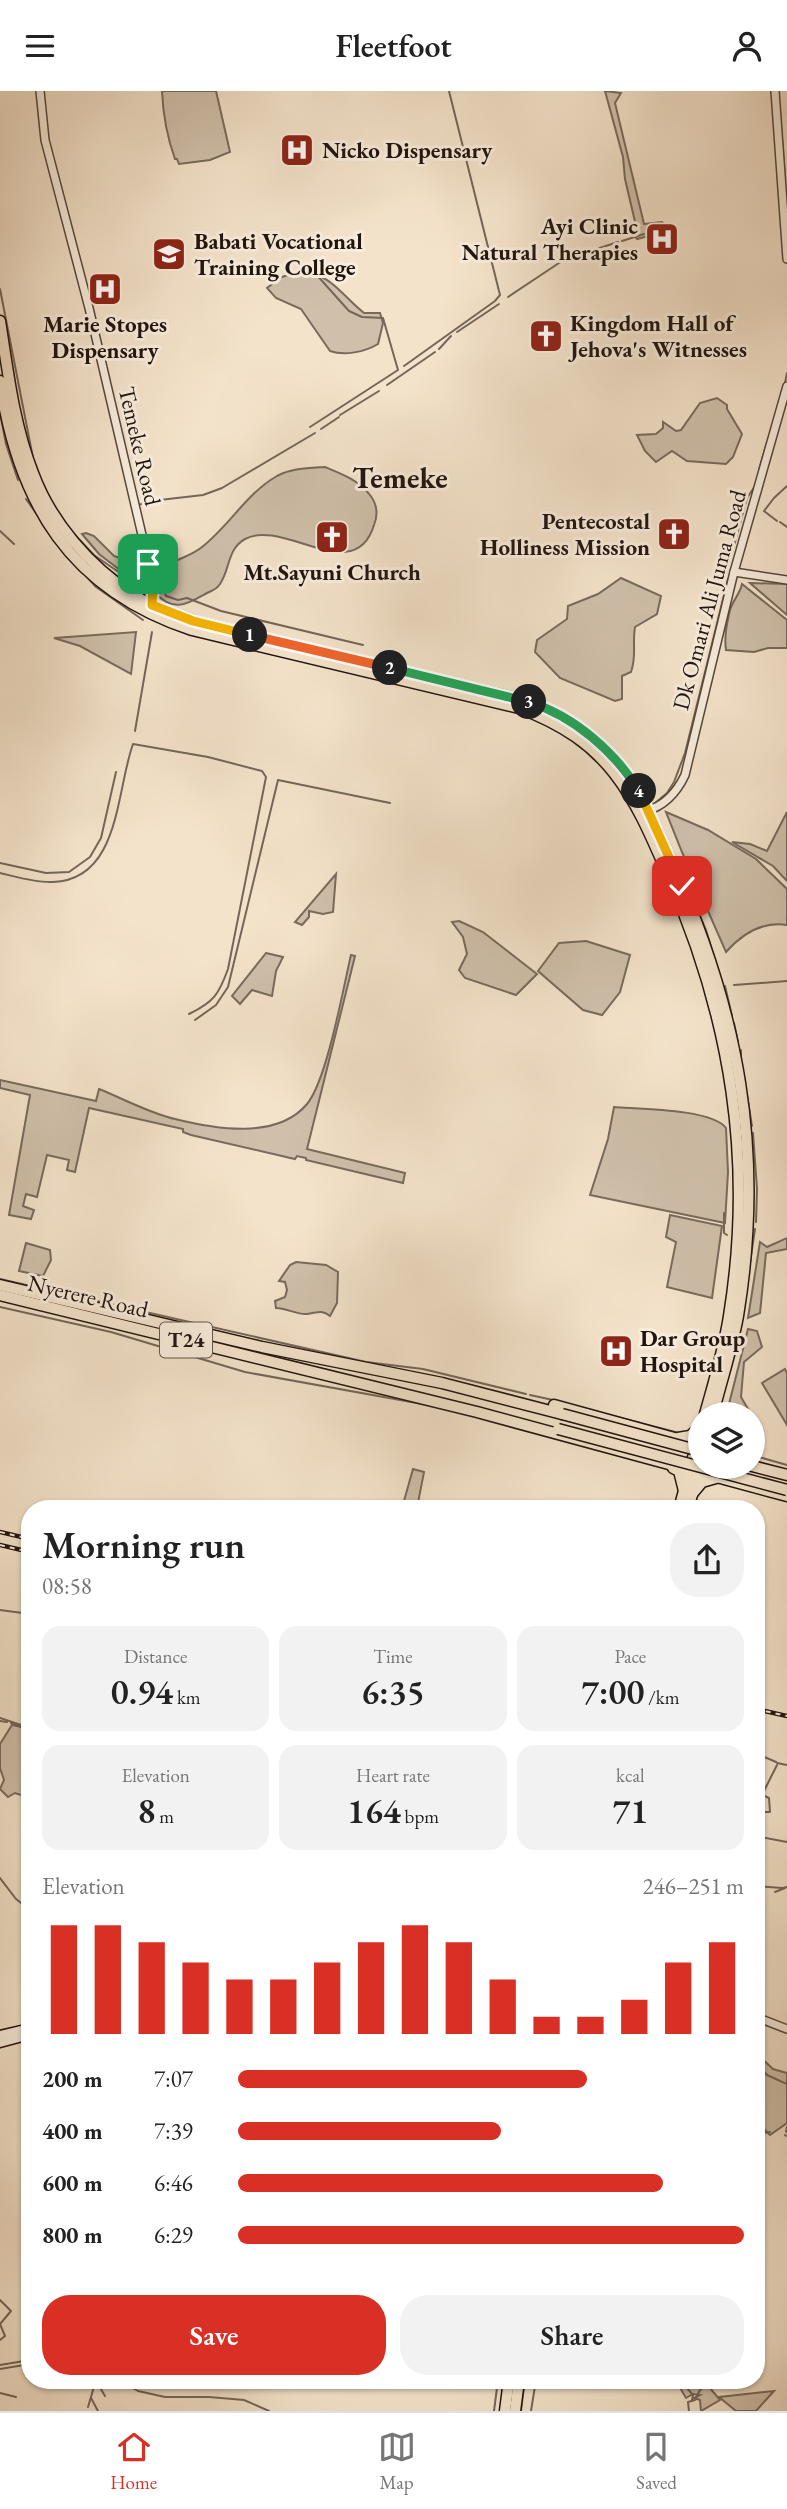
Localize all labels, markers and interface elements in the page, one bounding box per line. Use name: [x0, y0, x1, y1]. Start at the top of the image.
text: Fleetfoot: [335, 25, 452, 67]
icon: menu: [21, 27, 59, 65]
icon: person: [728, 27, 766, 65]
hospital icon: Nicko Dispensary: [278, 131, 316, 169]
place label: Nicko Dispensary: [322, 135, 493, 165]
place label: Ayi Clinic Natural Therapies: [461, 211, 639, 267]
hospital icon: Ayi Clinic Natural Therapies: [643, 220, 681, 258]
place label: Babati Vocational Training College: [194, 226, 363, 282]
school or university icon: Babati Vocational Training College: [150, 235, 188, 273]
hospital icon: Marie Stopes Dispensary: [86, 270, 124, 308]
place label: Kingdom Hall of Jehova's Witnesses: [568, 308, 747, 364]
place label: Marie Stopes Dispensary: [43, 309, 167, 365]
church icon: Kingdom Hall of Jehova's Witnesses: [527, 317, 565, 355]
street label: Temeke Road: [112, 384, 168, 509]
district label: Temeke: [352, 458, 448, 497]
street label: Dk Omari Ali Juma Road: [665, 486, 753, 713]
place label: Pentecostal Holliness Mission: [480, 506, 650, 562]
church icon: Pentecostal Holliness Mission: [655, 515, 693, 553]
church icon: Mt.Sayuni Church: [313, 518, 351, 556]
pin: [118, 534, 178, 594]
icon: arrive: [129, 545, 167, 583]
place label: Mt.Sayuni Church: [243, 557, 421, 587]
pin: 1: [232, 617, 268, 653]
text: 1: [244, 622, 255, 647]
pin: 2: [372, 651, 408, 685]
text: 2: [384, 655, 395, 680]
pin: 3: [512, 685, 546, 719]
text: 3: [523, 689, 534, 714]
pin: 4: [622, 773, 656, 809]
text: 4: [633, 778, 644, 803]
pin: [652, 856, 712, 916]
icon: check: [663, 867, 701, 905]
street label: Nyerere Road: [25, 1268, 152, 1325]
road number: T24: [160, 1323, 212, 1357]
place label: Dar Group Hospital: [640, 1323, 745, 1379]
hospital icon: Dar Group Hospital: [597, 1332, 635, 1370]
map controls: [688, 1402, 765, 1479]
button: layers: [688, 1402, 765, 1479]
text: Morning run: [42, 1520, 245, 1569]
button: share: [670, 1523, 744, 1597]
text: 08:58: [42, 1571, 92, 1601]
text: Distance: [124, 1644, 187, 1669]
text: Time: [373, 1644, 413, 1669]
text: Pace: [614, 1644, 646, 1669]
text: 0.94: [111, 1669, 173, 1714]
text: 6:35: [361, 1669, 425, 1714]
text: 7:00: [581, 1669, 644, 1714]
text: km: [173, 1685, 201, 1710]
text: /km: [644, 1685, 680, 1710]
text: Elevation: [121, 1763, 190, 1788]
text: Heart rate: [356, 1763, 430, 1788]
text: kcal: [616, 1763, 645, 1788]
text: 8: [137, 1788, 155, 1833]
text: 164: [347, 1788, 401, 1833]
text: 71: [612, 1788, 648, 1833]
text: m: [155, 1804, 174, 1829]
text: bpm: [401, 1804, 439, 1829]
text: Elevation: [42, 1871, 125, 1901]
text: 246–251 m: [643, 1871, 744, 1901]
text: 200 m: [42, 2064, 103, 2094]
text: 7:07: [154, 2064, 193, 2094]
text: 400 m: [42, 2116, 103, 2146]
text: 7:39: [154, 2116, 193, 2146]
text: 600 m: [42, 2168, 103, 2198]
text: 6:46: [154, 2168, 193, 2198]
text: 800 m: [42, 2220, 103, 2250]
text: 6:29: [154, 2220, 193, 2250]
button: Save: [42, 2295, 386, 2375]
button: Share: [400, 2295, 744, 2375]
tab: Home: [110, 2428, 157, 2495]
tab: Map: [378, 2428, 416, 2495]
tab: Saved: [636, 2428, 677, 2495]

